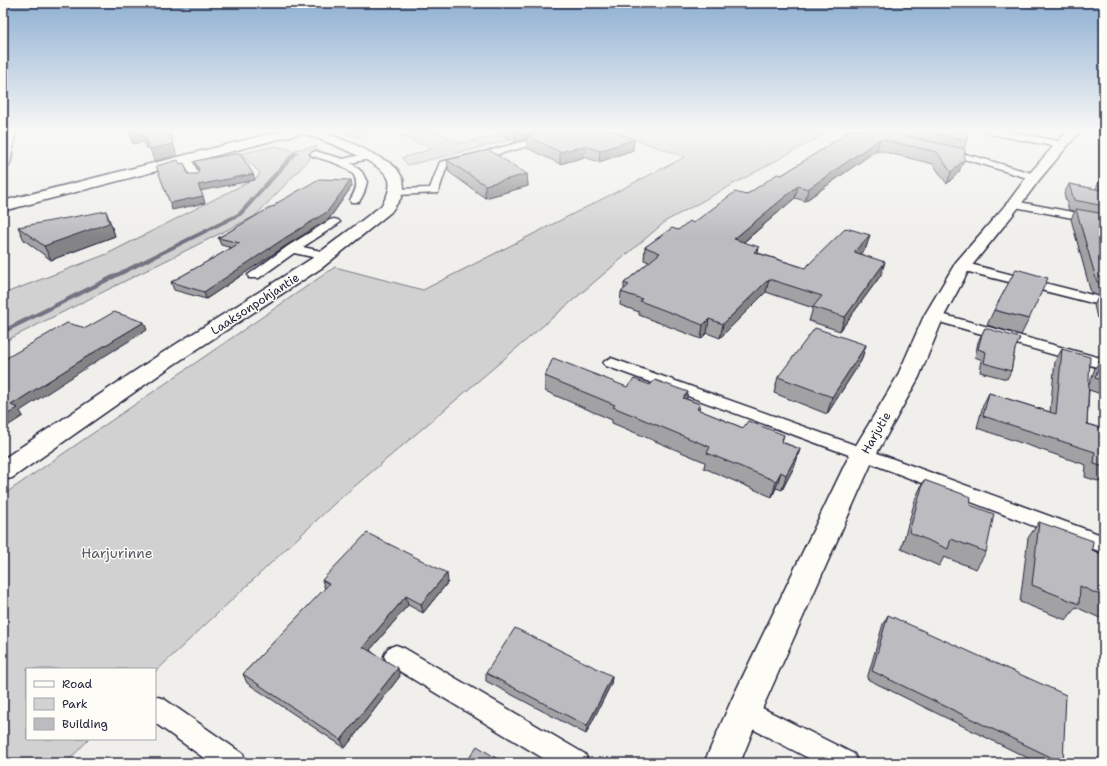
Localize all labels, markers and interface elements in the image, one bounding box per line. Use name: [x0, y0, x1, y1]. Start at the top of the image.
street label: Laaksonpohjantie: [208, 269, 302, 339]
street label: Harjutie: [857, 409, 895, 457]
park label: Harjurinne: [81, 544, 153, 562]
legend: [26, 668, 156, 740]
text: Road: [62, 676, 93, 692]
text: Park: [62, 696, 88, 712]
text: Building: [62, 716, 108, 732]

